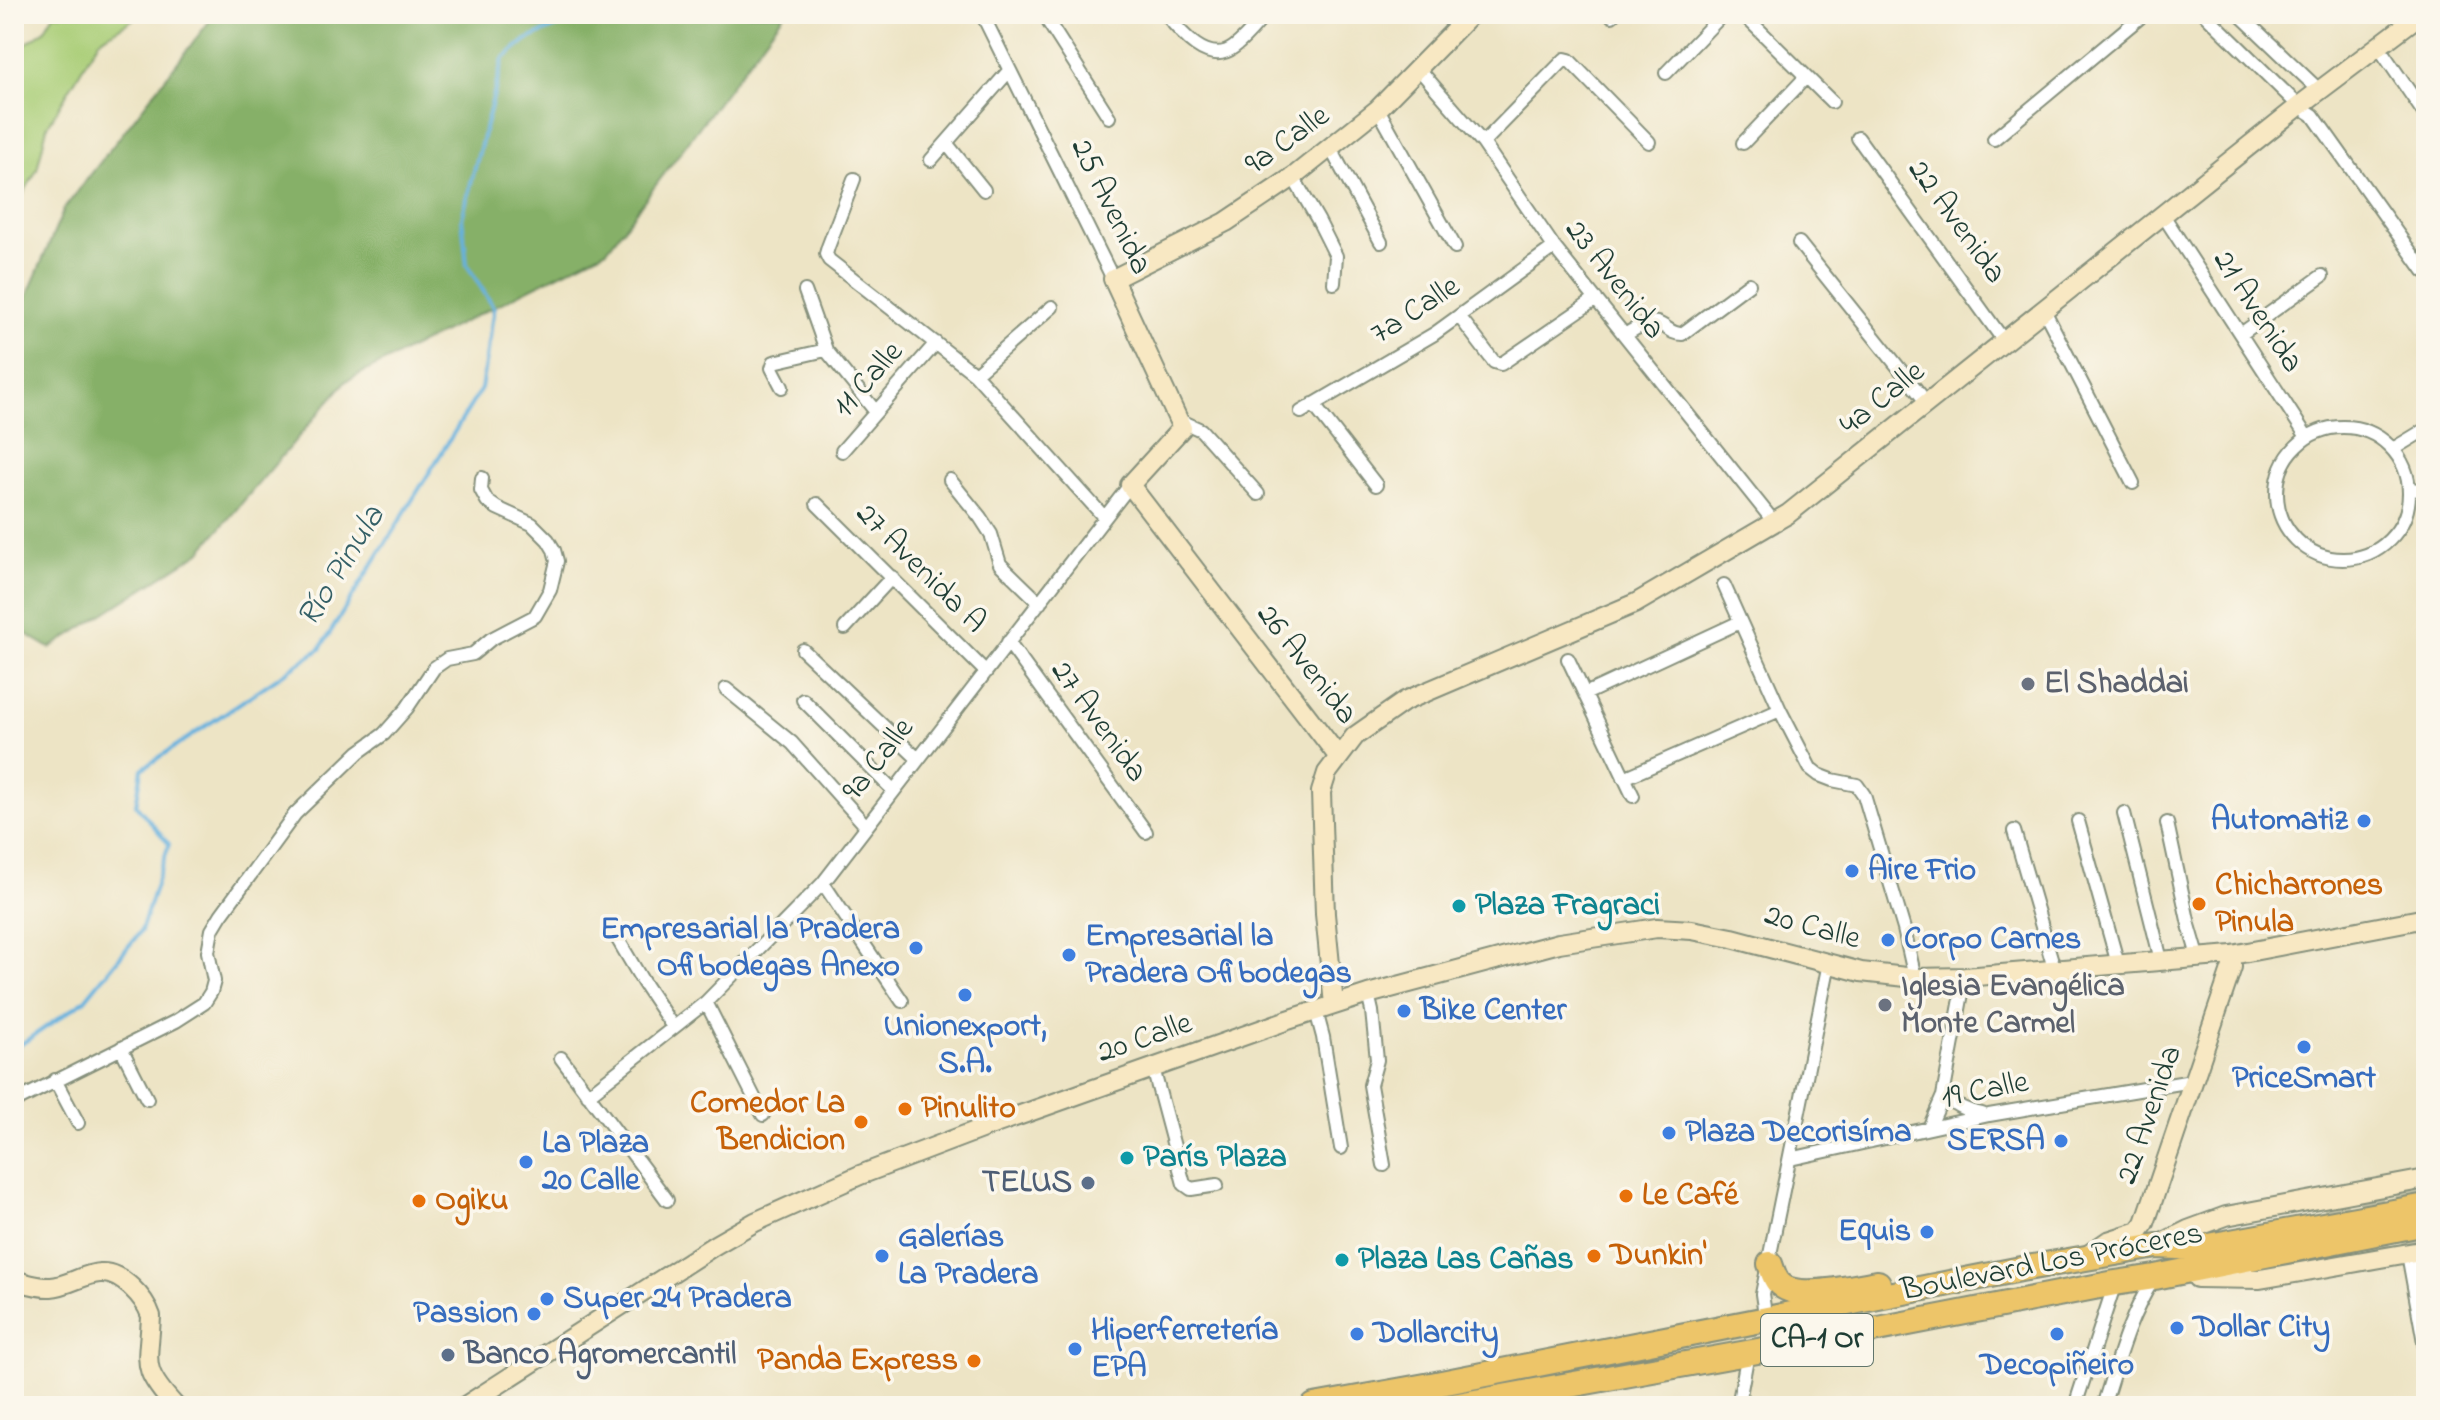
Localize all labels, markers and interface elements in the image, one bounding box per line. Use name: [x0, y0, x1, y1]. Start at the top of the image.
street label: 9a Calle: [1236, 94, 1341, 188]
street label: 25 Avenida: [1057, 131, 1163, 283]
street label: 22 Avenida: [1895, 150, 2017, 294]
street label: 23 Avenida: [1552, 210, 1676, 350]
street label: 21 Avenida: [2200, 241, 2314, 383]
street label: 7a Calle: [1362, 264, 1471, 358]
street label: 11 Calle: [822, 331, 916, 429]
street label: 4a Calle: [1830, 349, 1937, 448]
street label: 27 Avenida A: [844, 493, 996, 645]
water label: Río Pinula: [285, 496, 399, 638]
street label: 26 Avenida: [1244, 595, 1368, 735]
street label: 27 Avenida: [1037, 651, 1159, 793]
place label: El Shaddai: [2044, 661, 2189, 708]
marker: El Shaddai: [2019, 675, 2037, 693]
street label: 9a Calle: [831, 708, 927, 812]
place label: Automatiz: [2211, 798, 2349, 845]
marker: Automatiz: [2355, 812, 2373, 830]
place label: Aire Frio: [1868, 848, 1976, 895]
marker: Aire Frio: [1843, 862, 1861, 880]
place label: Chicharrones Pinula: [2215, 863, 2383, 947]
place label: Plaza Fragraci: [1475, 883, 1660, 931]
street label: 20 Calle: [1759, 893, 1866, 964]
marker: Chicharrones Pinula: [2190, 895, 2208, 913]
marker: Plaza Fragraci: [1450, 897, 1468, 915]
place label: Empresarial la Pradera Ofibodegas Anexo: [600, 907, 900, 992]
place label: Empresarial la Pradera Ofibodegas: [1085, 914, 1352, 999]
place label: Corpo Carnes: [1904, 917, 2081, 964]
marker: Corpo Carnes: [1879, 931, 1897, 949]
marker: Empresarial la Pradera Ofibodegas Anexo: [907, 939, 925, 957]
marker: Empresarial la Pradera Ofibodegas: [1060, 946, 1078, 964]
place label: Iglesia Evangélica Monte Carmel: [1901, 964, 2125, 1048]
marker: Unionexport, S.A.: [956, 986, 974, 1004]
place label: Bike Center: [1418, 988, 1567, 1035]
marker: Iglesia Evangélica Monte Carmel: [1876, 996, 1894, 1014]
street label: 20 Calle: [1091, 1001, 1199, 1077]
marker: Bike Center: [1395, 1002, 1413, 1020]
place label: Unionexport, S.A.: [883, 1004, 1047, 1088]
marker: PriceSmart: [2295, 1038, 2313, 1056]
street label: 22 Avenida: [2104, 1039, 2196, 1191]
place label: PriceSmart: [2232, 1056, 2376, 1103]
street label: 19 Calle: [1937, 1059, 2033, 1122]
place label: Comedor La Bendicion: [690, 1081, 845, 1165]
place label: Pinulito: [921, 1086, 1016, 1133]
marker: Pinulito: [896, 1100, 914, 1118]
place label: Plaza Decorisíma: [1685, 1110, 1911, 1157]
marker: Comedor La Bendicion: [852, 1113, 870, 1131]
place label: SERSA: [1947, 1118, 2045, 1165]
place label: La Plaza 20 Calle: [541, 1121, 649, 1205]
marker: Plaza Decorisíma: [1660, 1124, 1678, 1142]
marker: SERSA: [2052, 1132, 2070, 1150]
place label: París Plaza: [1143, 1135, 1287, 1182]
marker: París Plaza: [1118, 1149, 1136, 1167]
marker: La Plaza 20 Calle: [517, 1153, 535, 1171]
place label: TELUS: [982, 1160, 1072, 1207]
place label: Le Café: [1642, 1173, 1740, 1220]
marker: TELUS: [1079, 1174, 1097, 1192]
place label: Ogiku: [435, 1178, 508, 1226]
marker: Le Café: [1617, 1187, 1635, 1205]
marker: Ogiku: [410, 1192, 428, 1210]
place label: Equis: [1838, 1209, 1911, 1256]
street label: Boulevard Los Próceres: [1896, 1211, 2207, 1316]
place label: Galerías La Pradera: [898, 1215, 1038, 1299]
marker: Equis: [1918, 1223, 1936, 1241]
place label: Dunkin': [1608, 1233, 1707, 1280]
place label: Plaza Las Cañas: [1358, 1237, 1574, 1284]
marker: Galerías La Pradera: [873, 1247, 891, 1265]
marker: Dunkin': [1585, 1247, 1603, 1265]
marker: Plaza Las Cañas: [1333, 1251, 1351, 1269]
place label: Super 24 Pradera: [563, 1276, 792, 1323]
marker: Super 24 Pradera: [538, 1290, 556, 1308]
place label: Passion: [413, 1291, 518, 1338]
marker: Passion: [525, 1305, 543, 1323]
place label: Dollar City: [2191, 1305, 2330, 1353]
place label: Hiperferretería EPA: [1091, 1308, 1278, 1392]
place label: Dollarcity: [1371, 1311, 1499, 1359]
road number: CA-1 Or: [1761, 1314, 1873, 1366]
marker: Dollar City: [2168, 1319, 2186, 1337]
marker: Dollarcity: [1348, 1325, 1366, 1343]
marker: Decopiñeiro: [2048, 1325, 2066, 1343]
place label: Banco Agromercantil: [462, 1332, 736, 1380]
place label: Panda Express: [757, 1338, 958, 1385]
marker: Hiperferretería EPA: [1066, 1340, 1084, 1358]
place label: Decopiñeiro: [1978, 1343, 2134, 1390]
marker: Banco Agromercantil: [439, 1346, 457, 1364]
marker: Panda Express: [965, 1352, 983, 1370]

